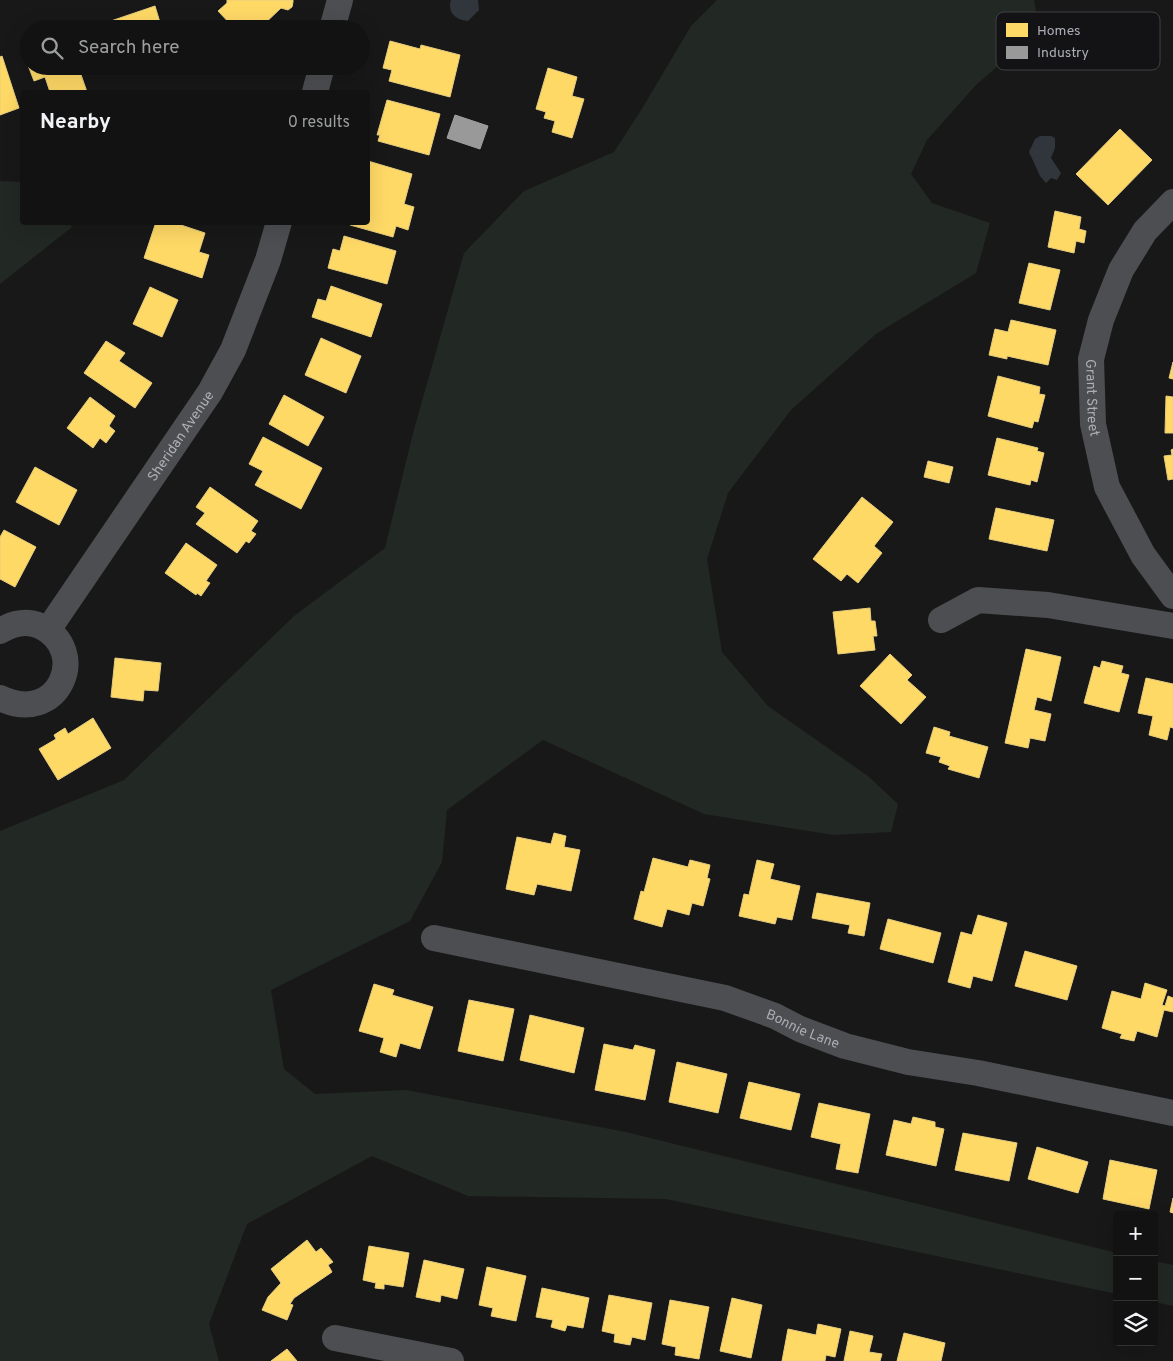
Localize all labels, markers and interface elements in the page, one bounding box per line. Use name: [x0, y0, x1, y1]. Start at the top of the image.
legend: [996, 12, 1160, 70]
search box: [20, 20, 370, 75]
text: Homes: [1037, 23, 1081, 40]
icon: search: [38, 34, 66, 62]
text: Search here: [78, 36, 180, 60]
text: Industry: [1037, 45, 1089, 62]
text: Nearby: [40, 109, 111, 136]
text: 0 results: [288, 113, 350, 133]
street label: Grant Street: [1081, 359, 1103, 438]
street label: Sheridan Avenue: [145, 388, 218, 485]
street label: Bonnie Lane: [764, 1007, 842, 1053]
map controls: [1113, 1211, 1158, 1346]
button: +: [1113, 1211, 1158, 1256]
button: −: [1113, 1256, 1158, 1301]
button: layers: [1113, 1301, 1158, 1346]

